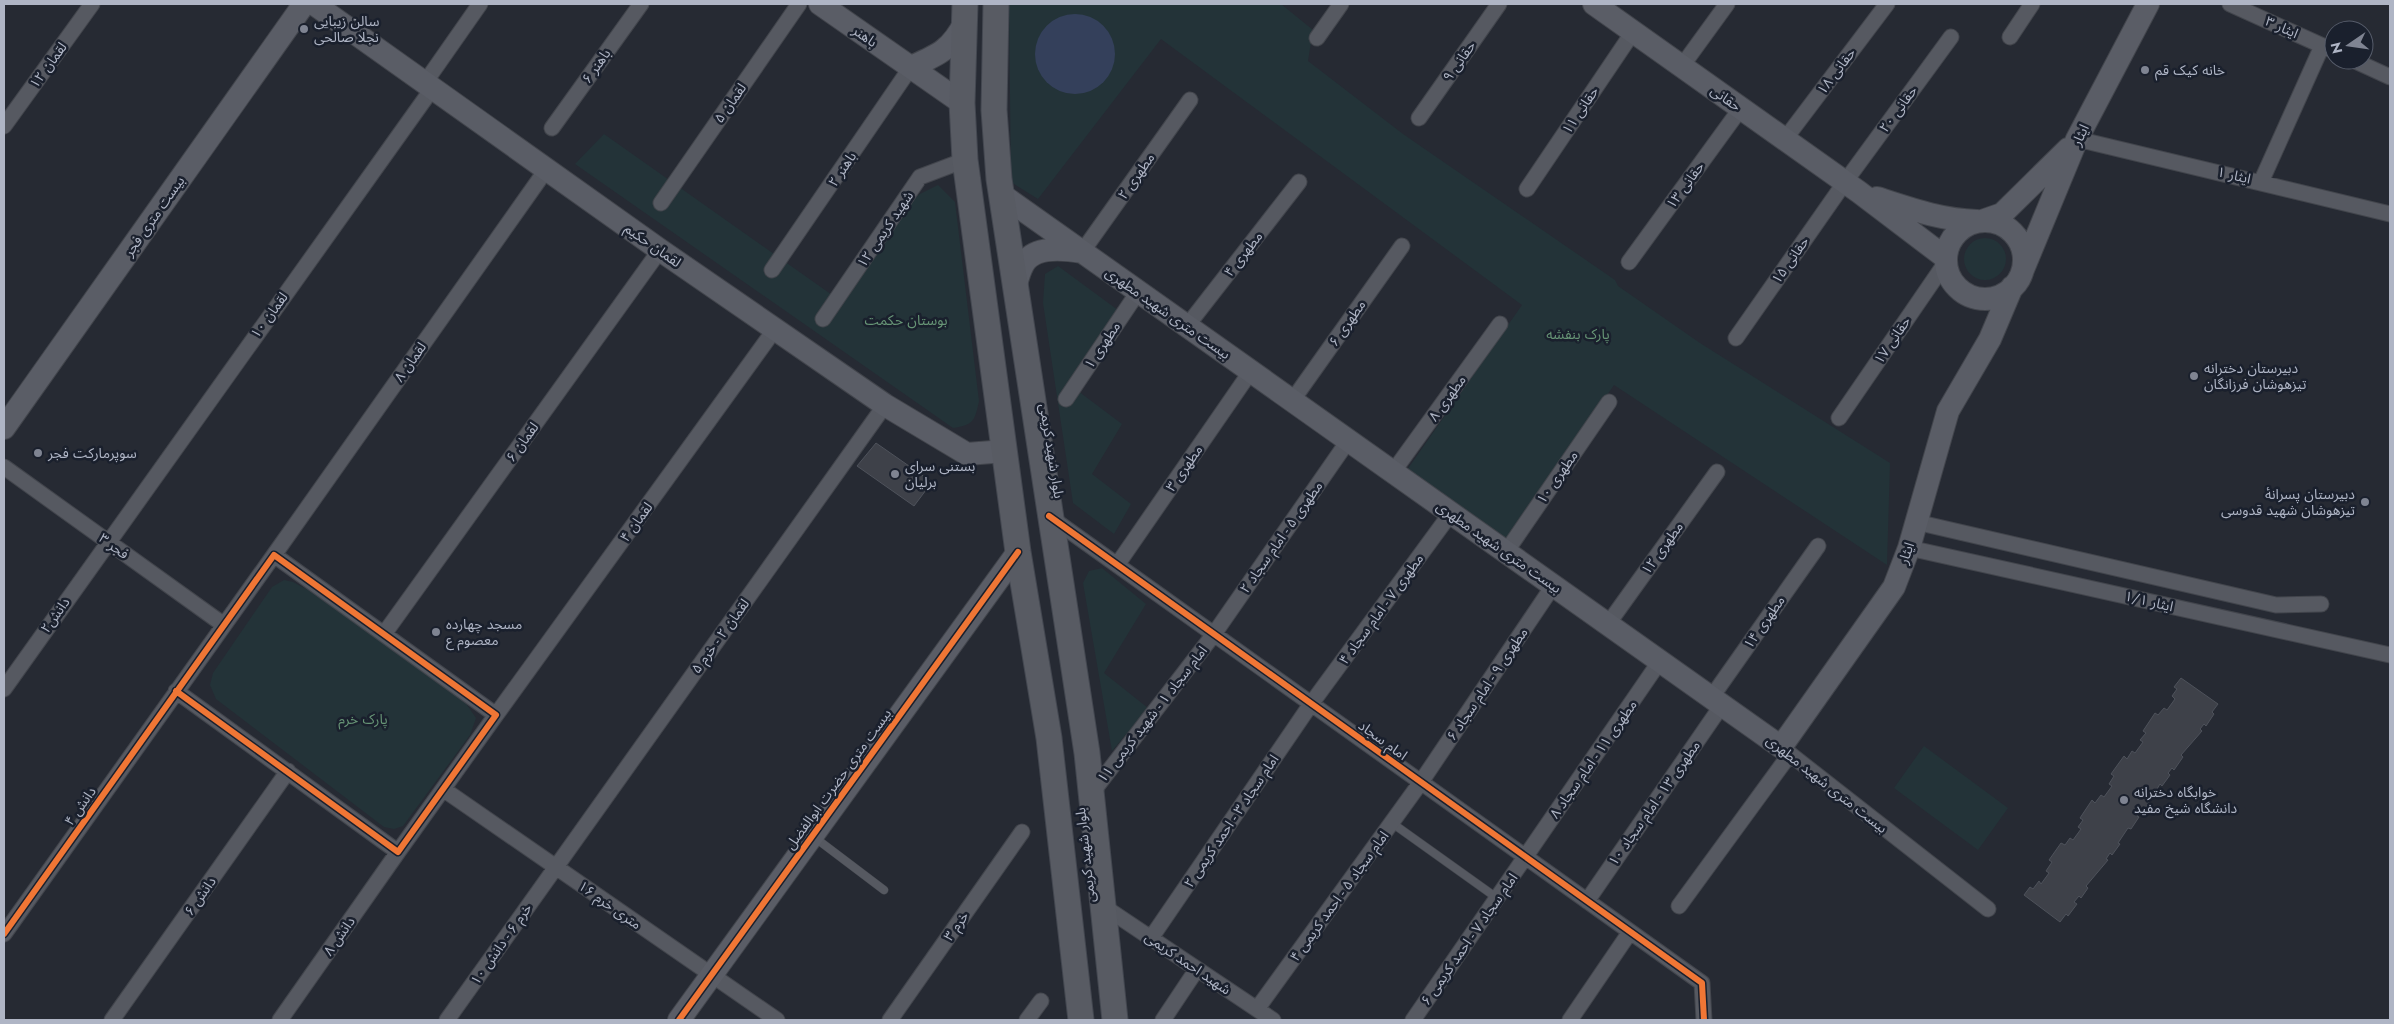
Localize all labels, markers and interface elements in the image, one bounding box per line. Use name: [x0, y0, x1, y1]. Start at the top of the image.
place label: سالن زیبایی نجلا صالحی: [314, 11, 379, 47]
street label: ایثار ۳: [2262, 11, 2302, 43]
street label: باهنر: [848, 20, 882, 52]
north arrow: [2324, 20, 2374, 70]
marker: سالن زیبایی نجلا صالحی: [298, 23, 310, 35]
street label: حقانی ۹: [1438, 37, 1480, 85]
street label: لقمان ۱۲: [24, 38, 72, 92]
text: N: [2325, 40, 2347, 56]
street label: باهنر ۶: [577, 44, 615, 87]
street label: حقانی ۱۸: [1812, 44, 1860, 98]
place label: خانه کیک قم: [2155, 60, 2225, 81]
marker: خانه کیک قم: [2139, 64, 2151, 76]
street label: لقمان ۵: [709, 79, 751, 127]
street label: حقانی: [1707, 80, 1745, 116]
street label: حقانی ۲۰: [1874, 81, 1922, 137]
street label: حقانی ۱۱: [1557, 82, 1603, 138]
street label: ایثار: [2066, 121, 2094, 150]
street label: باهنر ۲: [823, 147, 861, 191]
street label: مطهری ۲: [1113, 149, 1159, 203]
street label: حقانی ۱۳: [1661, 157, 1709, 213]
street label: ایثار ۱: [2215, 161, 2253, 189]
street label: بیست متری فجر: [118, 172, 189, 261]
street label: شهید کریمی ۱۲: [852, 187, 918, 271]
street label: لقمان حکیم: [620, 218, 685, 273]
street label: مطهری ۴: [1219, 227, 1267, 281]
street label: حقانی ۱۵: [1766, 232, 1814, 288]
street label: بیست متری شهید مطهری: [1101, 262, 1235, 364]
street label: لقمان ۱۰: [245, 288, 293, 342]
street label: مطهری ۶: [1324, 296, 1370, 350]
park label: بوستان حکمت: [864, 310, 948, 330]
street label: حقانی ۱۷: [1869, 312, 1915, 368]
street label: مطهری ۱: [1079, 318, 1125, 372]
park label: پارک بنفشه: [1546, 324, 1610, 344]
street label: لقمان ۸: [389, 338, 431, 386]
place label: دبیرستان دخترانه تیزهوشان فرزانگان: [2204, 358, 2306, 394]
marker: دبیرستان دخترانه تیزهوشان فرزانگان: [2188, 370, 2200, 382]
street label: مطهری ۸: [1423, 371, 1471, 425]
street label: بلوار شهید کریمی: [1035, 402, 1069, 500]
street label: لقمان ۶: [501, 418, 543, 466]
street label: مطهری ۳: [1161, 441, 1207, 495]
place label: سوپرمارکت فجر: [47, 443, 137, 463]
street label: مطهری ۱۰: [1531, 446, 1583, 508]
marker: سوپرمارکت فجر: [32, 447, 44, 459]
place label: بستنی سرای برلیان: [905, 456, 976, 492]
marker: بستنی سرای برلیان: [889, 468, 901, 480]
street label: مطهری ۵ - امام سجاد ۲: [1235, 477, 1328, 598]
place label: دبیرستان پسرانهٔ تیزهوشان شهید قدوسی: [2221, 484, 2355, 520]
street label: بیست متری شهید مطهری: [1432, 496, 1566, 598]
marker: دبیرستان پسرانهٔ تیزهوشان شهید قدوسی: [2359, 496, 2371, 508]
street label: لقمان ۴: [615, 498, 657, 546]
street label: مطهری ۱۲: [1636, 518, 1688, 578]
street label: فجر ۳: [95, 528, 133, 564]
street label: ایثار: [1893, 539, 1919, 568]
street label: مطهری ۷ - امام سجاد ۴: [1334, 549, 1429, 669]
street label: ایثار ۱/۱: [2123, 586, 2175, 616]
street label: مطهری ۱۴: [1738, 591, 1790, 653]
street label: دانش۲: [35, 593, 75, 637]
street label: لقمان ۲ - خرم ۵: [686, 594, 755, 678]
place label: مسجد چهارده معصوم ع: [446, 614, 522, 651]
street label: مطهری ۹ - امام سجاد ۶: [1442, 623, 1533, 745]
marker: مسجد چهارده معصوم ع: [430, 626, 442, 638]
street label: امام سجاد ۱ - شهید کریمی ۱۱: [1092, 641, 1213, 787]
street label: مطهری ۱۱ - امام سجاد ۸: [1544, 696, 1642, 823]
street label: بیست متری حضرت ابوالفضل: [780, 704, 896, 853]
park label: پارک خرم: [338, 709, 388, 730]
street label: امام سجاد: [1354, 715, 1412, 765]
street label: بیست متری شهید مطهری: [1762, 730, 1892, 838]
street label: مطهری ۱۳ - امام سجاد ۱۰: [1603, 736, 1706, 870]
street label: امام سجاد ۳ - احمد کریمی ۲: [1179, 750, 1284, 892]
street label: دانش ۴: [59, 782, 101, 830]
place label: خوابگاه دخترانه دانشگاه شیخ مفید: [2134, 782, 2237, 819]
marker: خوابگاه دخترانه دانشگاه شیخ مفید: [2118, 794, 2130, 806]
street label: بلوار شهید کریمی: [1070, 806, 1100, 904]
street label: امام سجاد ۵ - احمد کریمی ۴: [1285, 827, 1394, 966]
street label: امام سجاد ۷ - احمد کریمی ۶: [1416, 869, 1523, 1010]
street label: دانش ۶: [179, 872, 221, 920]
street label: ۱۶ متری خرم: [574, 876, 646, 935]
street label: خرم ۶ - دانش ۱۰: [465, 899, 537, 989]
street label: خرم ۳: [939, 907, 974, 946]
street label: دانش ۸: [318, 912, 360, 960]
street label: شهید احمد کریمی: [1141, 927, 1235, 999]

